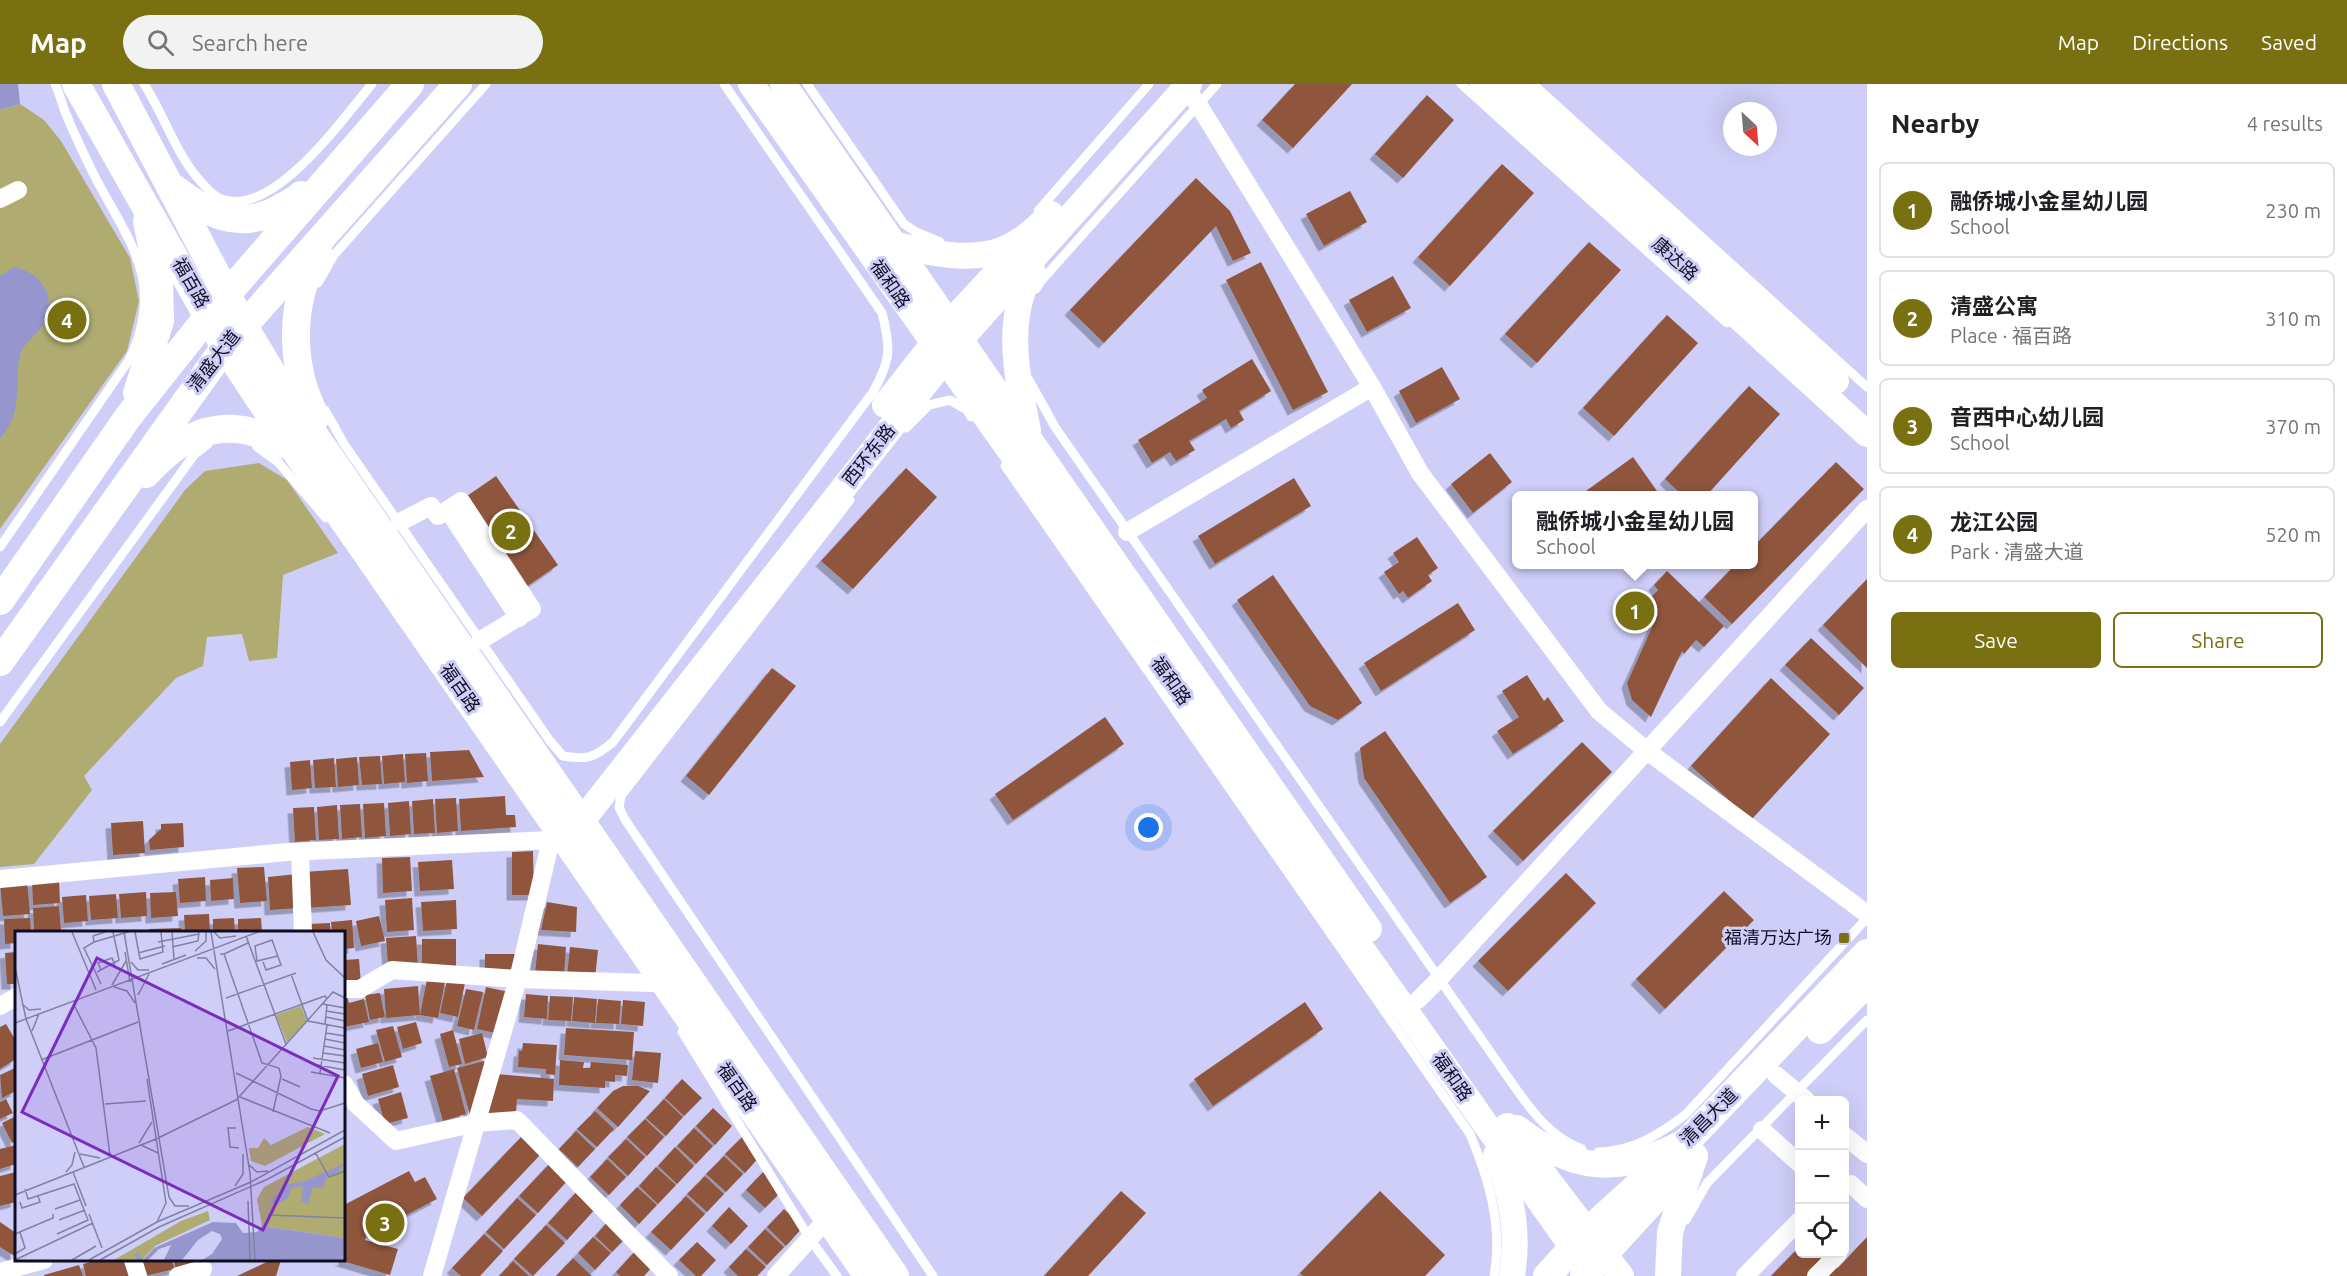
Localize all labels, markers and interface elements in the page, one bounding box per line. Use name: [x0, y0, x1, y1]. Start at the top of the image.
search box: [123, 15, 543, 69]
icon: search: [144, 26, 177, 59]
text: Map: [30, 27, 87, 58]
text: Search here: [192, 30, 308, 55]
text: Map: [2058, 30, 2099, 54]
text: Directions: [2132, 30, 2228, 54]
text: Saved: [2261, 30, 2317, 54]
north arrow: [1723, 102, 1777, 156]
text: Nearby: [1891, 109, 1979, 138]
text: 4 results: [2247, 112, 2323, 135]
text: 融侨城小金星幼儿园: [1950, 188, 2148, 213]
text: 1: [1907, 199, 1918, 222]
text: 230 m: [2265, 199, 2321, 222]
text: School: [1950, 215, 2010, 238]
street label: 康达路: [1649, 233, 1702, 284]
street label: 福百路: [170, 254, 214, 311]
street label: 福和路: [867, 256, 914, 311]
text: 清盛公寓: [1950, 293, 2038, 318]
pin: 4: [48, 298, 86, 342]
text: 2: [1907, 307, 1918, 330]
text: 310 m: [2265, 307, 2321, 330]
text: Place · 福百路: [1950, 324, 2072, 347]
street label: 清盛大道: [183, 326, 243, 395]
text: 音西中心幼儿园: [1950, 404, 2104, 429]
text: 3: [1907, 415, 1918, 438]
text: 370 m: [2265, 415, 2321, 438]
street label: 西环东路: [838, 420, 898, 489]
text: School: [1950, 431, 2010, 454]
popup: [1512, 491, 1758, 569]
pin: 2: [492, 508, 530, 554]
text: 融侨城小金星幼儿园: [1536, 508, 1734, 533]
text: 龙江公园: [1950, 509, 2038, 534]
text: 4: [1907, 523, 1918, 546]
text: 520 m: [2265, 523, 2321, 546]
text: School: [1536, 535, 1596, 558]
text: Park · 清盛大道: [1950, 540, 2084, 563]
pin: 1: [1616, 588, 1654, 634]
button: Save: [1891, 612, 2101, 668]
button: Share: [2113, 612, 2323, 668]
street label: 福和路: [1148, 653, 1195, 708]
street label: 福百路: [437, 660, 484, 715]
your location: [1134, 813, 1163, 842]
place label: 福清万达广场: [1724, 927, 1832, 947]
inset map: [15, 931, 345, 1261]
marker: 福清万达广场: [1837, 931, 1851, 945]
street label: 福和路: [1429, 1049, 1476, 1104]
street label: 福百路: [714, 1059, 761, 1114]
street label: 清昌大道: [1676, 1084, 1741, 1149]
map controls: [1795, 1096, 1849, 1258]
button: +: [1795, 1096, 1849, 1150]
button: −: [1795, 1150, 1849, 1204]
pin: 3: [366, 1200, 404, 1246]
button: locate: [1795, 1204, 1849, 1258]

